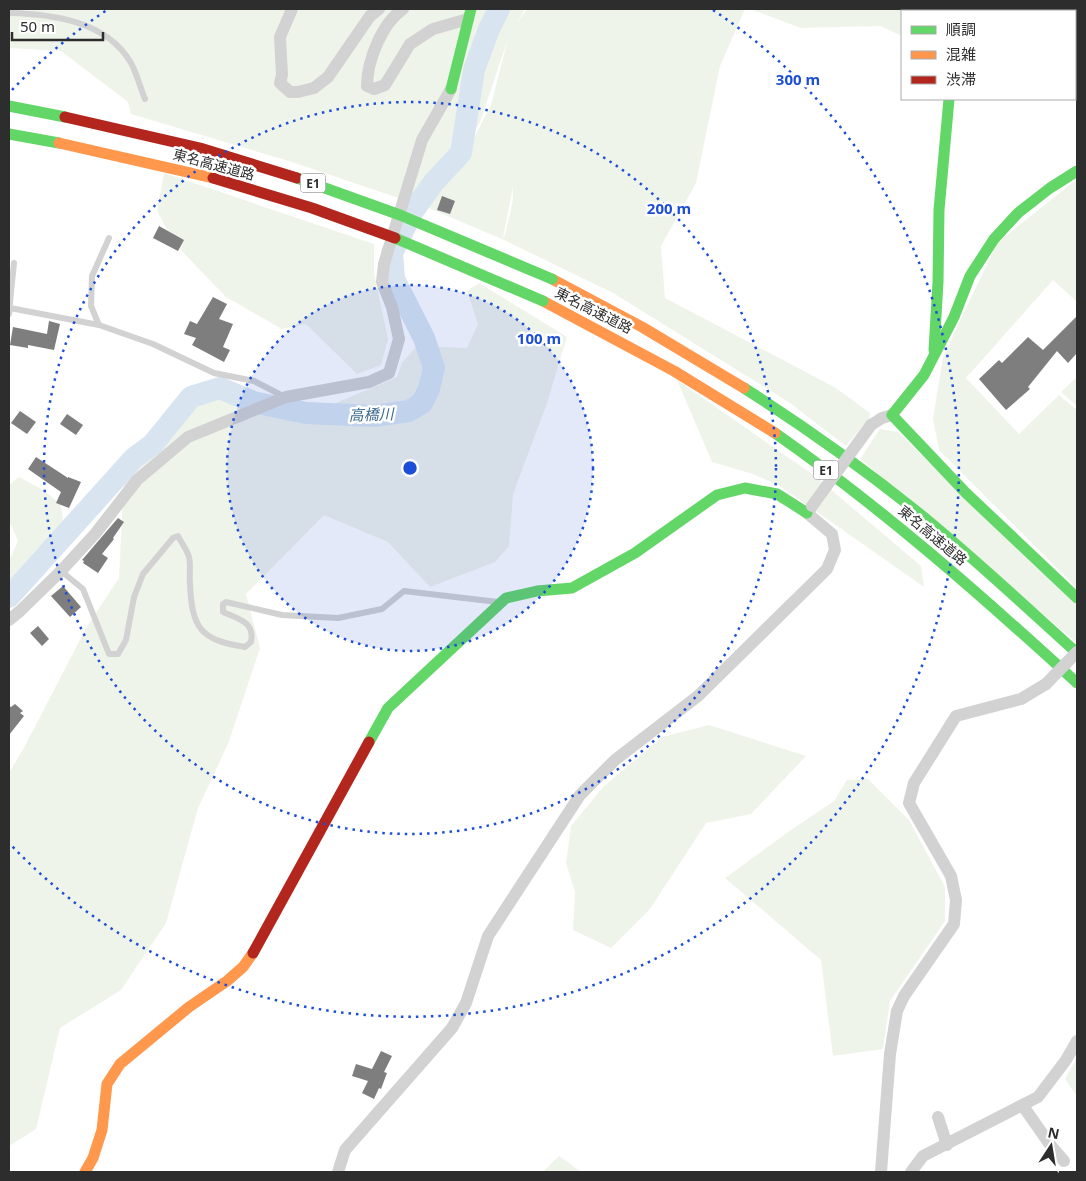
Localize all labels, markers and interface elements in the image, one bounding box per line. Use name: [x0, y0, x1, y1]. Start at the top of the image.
scale bar: [12, 10, 104, 42]
legend: [901, 10, 1076, 100]
text: 50 m: [20, 16, 55, 36]
text: 順調: [946, 19, 976, 39]
text: 混雑: [946, 44, 976, 64]
text: 300 m: [776, 69, 820, 89]
text: 渋滞: [946, 69, 976, 89]
street label: 東名高速道路: [171, 144, 257, 184]
road number: E1: [300, 174, 326, 192]
text: 200 m: [647, 198, 691, 218]
street label: 東名高速道路: [552, 282, 636, 338]
text: 100 m: [517, 328, 561, 348]
water label: 高橋川: [348, 403, 396, 425]
centre of rings: [401, 459, 419, 477]
road number: E1: [814, 460, 838, 480]
street label: 東名高速道路: [895, 501, 971, 569]
north arrow: [1026, 1121, 1076, 1171]
text: N: [1046, 1122, 1061, 1143]

